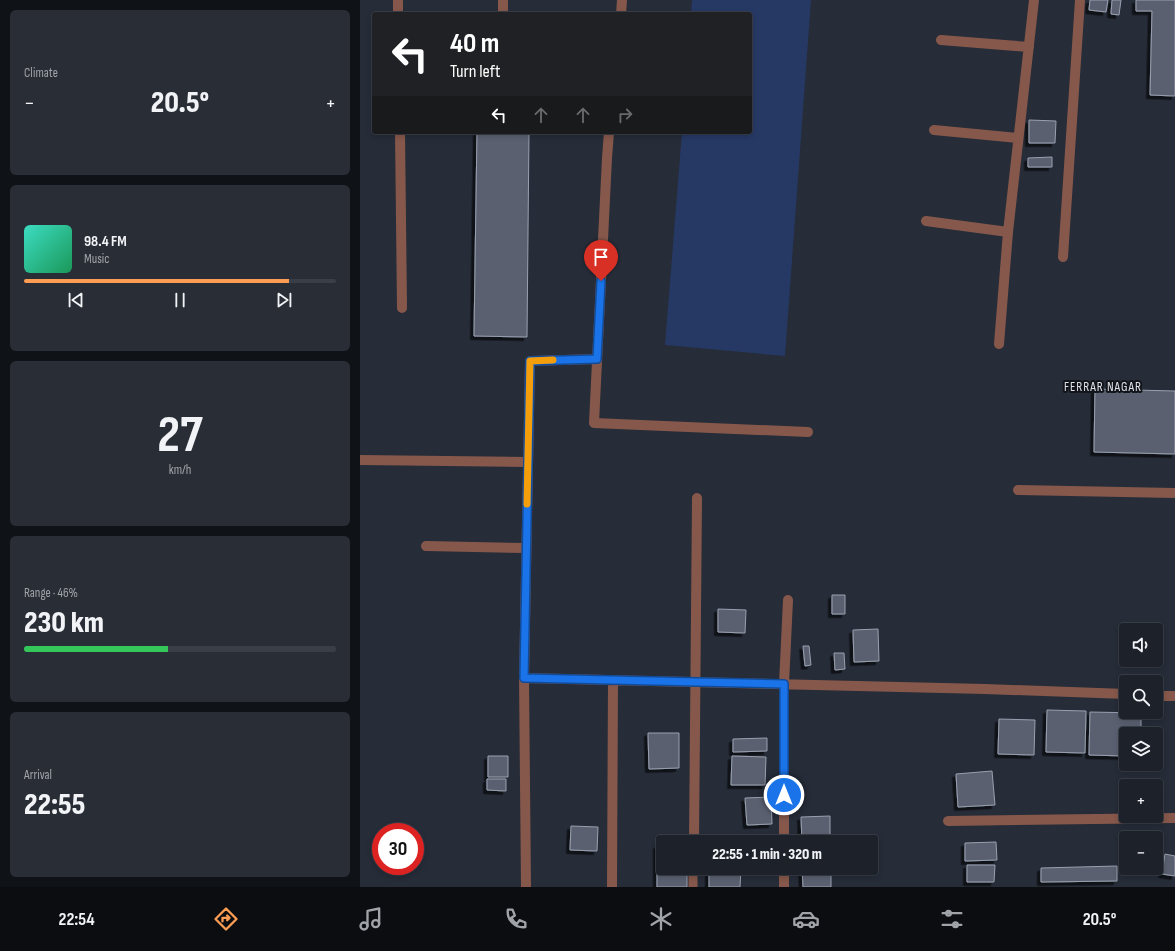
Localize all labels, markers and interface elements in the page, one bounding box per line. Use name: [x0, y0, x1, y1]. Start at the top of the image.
text: 40 m: [450, 27, 499, 60]
icon: left: [384, 28, 436, 80]
text: Turn left: [450, 61, 501, 82]
text: Climate: [24, 65, 58, 81]
text: 20.5°: [151, 85, 209, 121]
text: −: [24, 90, 35, 117]
text: +: [325, 90, 336, 117]
icon: left: [488, 104, 510, 126]
icon: ahead: [530, 104, 552, 126]
icon: ahead: [572, 104, 594, 126]
icon: right: [614, 104, 636, 126]
text: 98.4 FM: [84, 232, 127, 251]
pin: [584, 240, 618, 281]
icon: arrive: [590, 246, 612, 268]
text: Music: [84, 251, 109, 267]
icon: previous: [65, 289, 87, 311]
icon: pause: [169, 289, 191, 311]
icon: next: [273, 289, 295, 311]
district label: FERRAR NAGAR: [1064, 379, 1142, 395]
text: 27: [157, 404, 203, 467]
text: km/h: [169, 462, 191, 478]
text: Range · 46%: [24, 585, 78, 601]
text: 230 km: [24, 605, 104, 641]
map controls: [1119, 623, 1163, 875]
button: sound: [1119, 623, 1163, 667]
button: search: [1119, 675, 1163, 719]
button: layers: [1119, 727, 1163, 771]
text: Arrival: [24, 767, 52, 783]
position arrow: [763, 774, 805, 816]
button: +: [1119, 779, 1163, 823]
text: 22:55: [24, 787, 85, 823]
speed limit sign: 30: [372, 823, 424, 875]
button: −: [1119, 831, 1163, 875]
text: 22:55 · 1 min · 320 m: [712, 845, 822, 864]
icon: directions: [212, 905, 240, 933]
icon: music: [357, 905, 385, 933]
icon: phone: [502, 905, 530, 933]
icon: climate: [647, 905, 675, 933]
icon: car: [792, 905, 820, 933]
icon: filters: [938, 905, 966, 933]
text: 22:54: [59, 909, 95, 930]
text: 20.5°: [1083, 909, 1116, 930]

